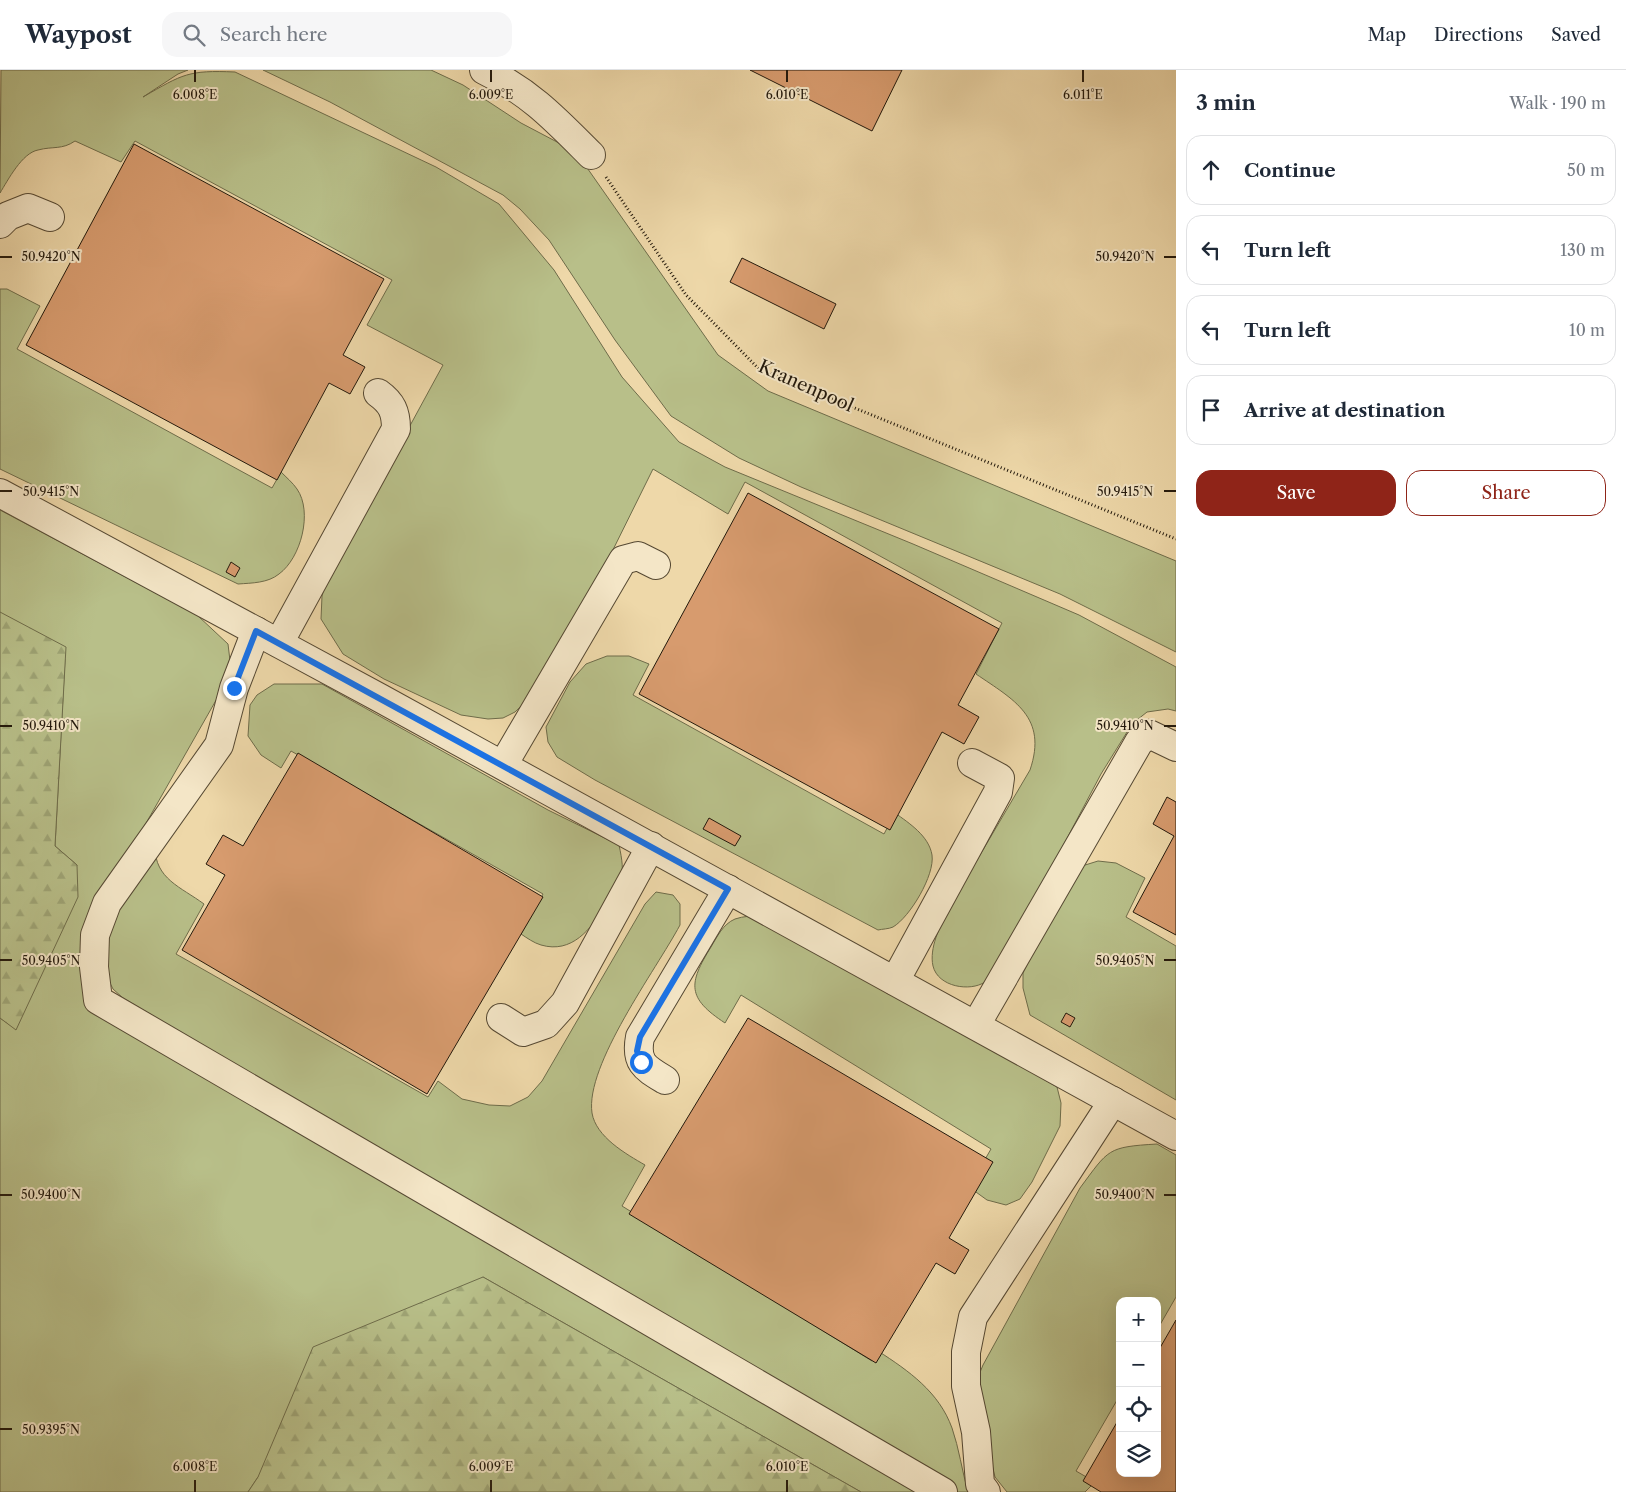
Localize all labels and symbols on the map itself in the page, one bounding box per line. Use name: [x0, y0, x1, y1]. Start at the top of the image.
text: 6.008°E: [173, 87, 217, 102]
text: 6.009°E: [469, 87, 513, 102]
text: 6.010°E: [766, 87, 808, 102]
text: 6.011°E: [1063, 87, 1103, 102]
text: 50.9420°N: [21, 249, 81, 264]
text: 50.9420°N: [1095, 249, 1155, 264]
street label: Kranenpool: [755, 355, 857, 417]
text: 50.9415°N: [23, 484, 79, 499]
text: 50.9415°N: [1097, 484, 1153, 499]
route end: [223, 677, 246, 700]
text: 50.9410°N: [22, 718, 80, 733]
text: 50.9410°N: [1096, 718, 1154, 733]
text: 50.9405°N: [22, 953, 80, 968]
text: 50.9405°N: [1096, 953, 1154, 968]
route start: [630, 1051, 653, 1074]
text: 50.9400°N: [21, 1187, 81, 1202]
text: 50.9400°N: [1095, 1187, 1155, 1202]
text: 50.9395°N: [22, 1422, 80, 1437]
text: 6.008°E: [173, 1459, 217, 1474]
text: 6.009°E: [469, 1459, 513, 1474]
text: 6.010°E: [766, 1459, 808, 1474]

